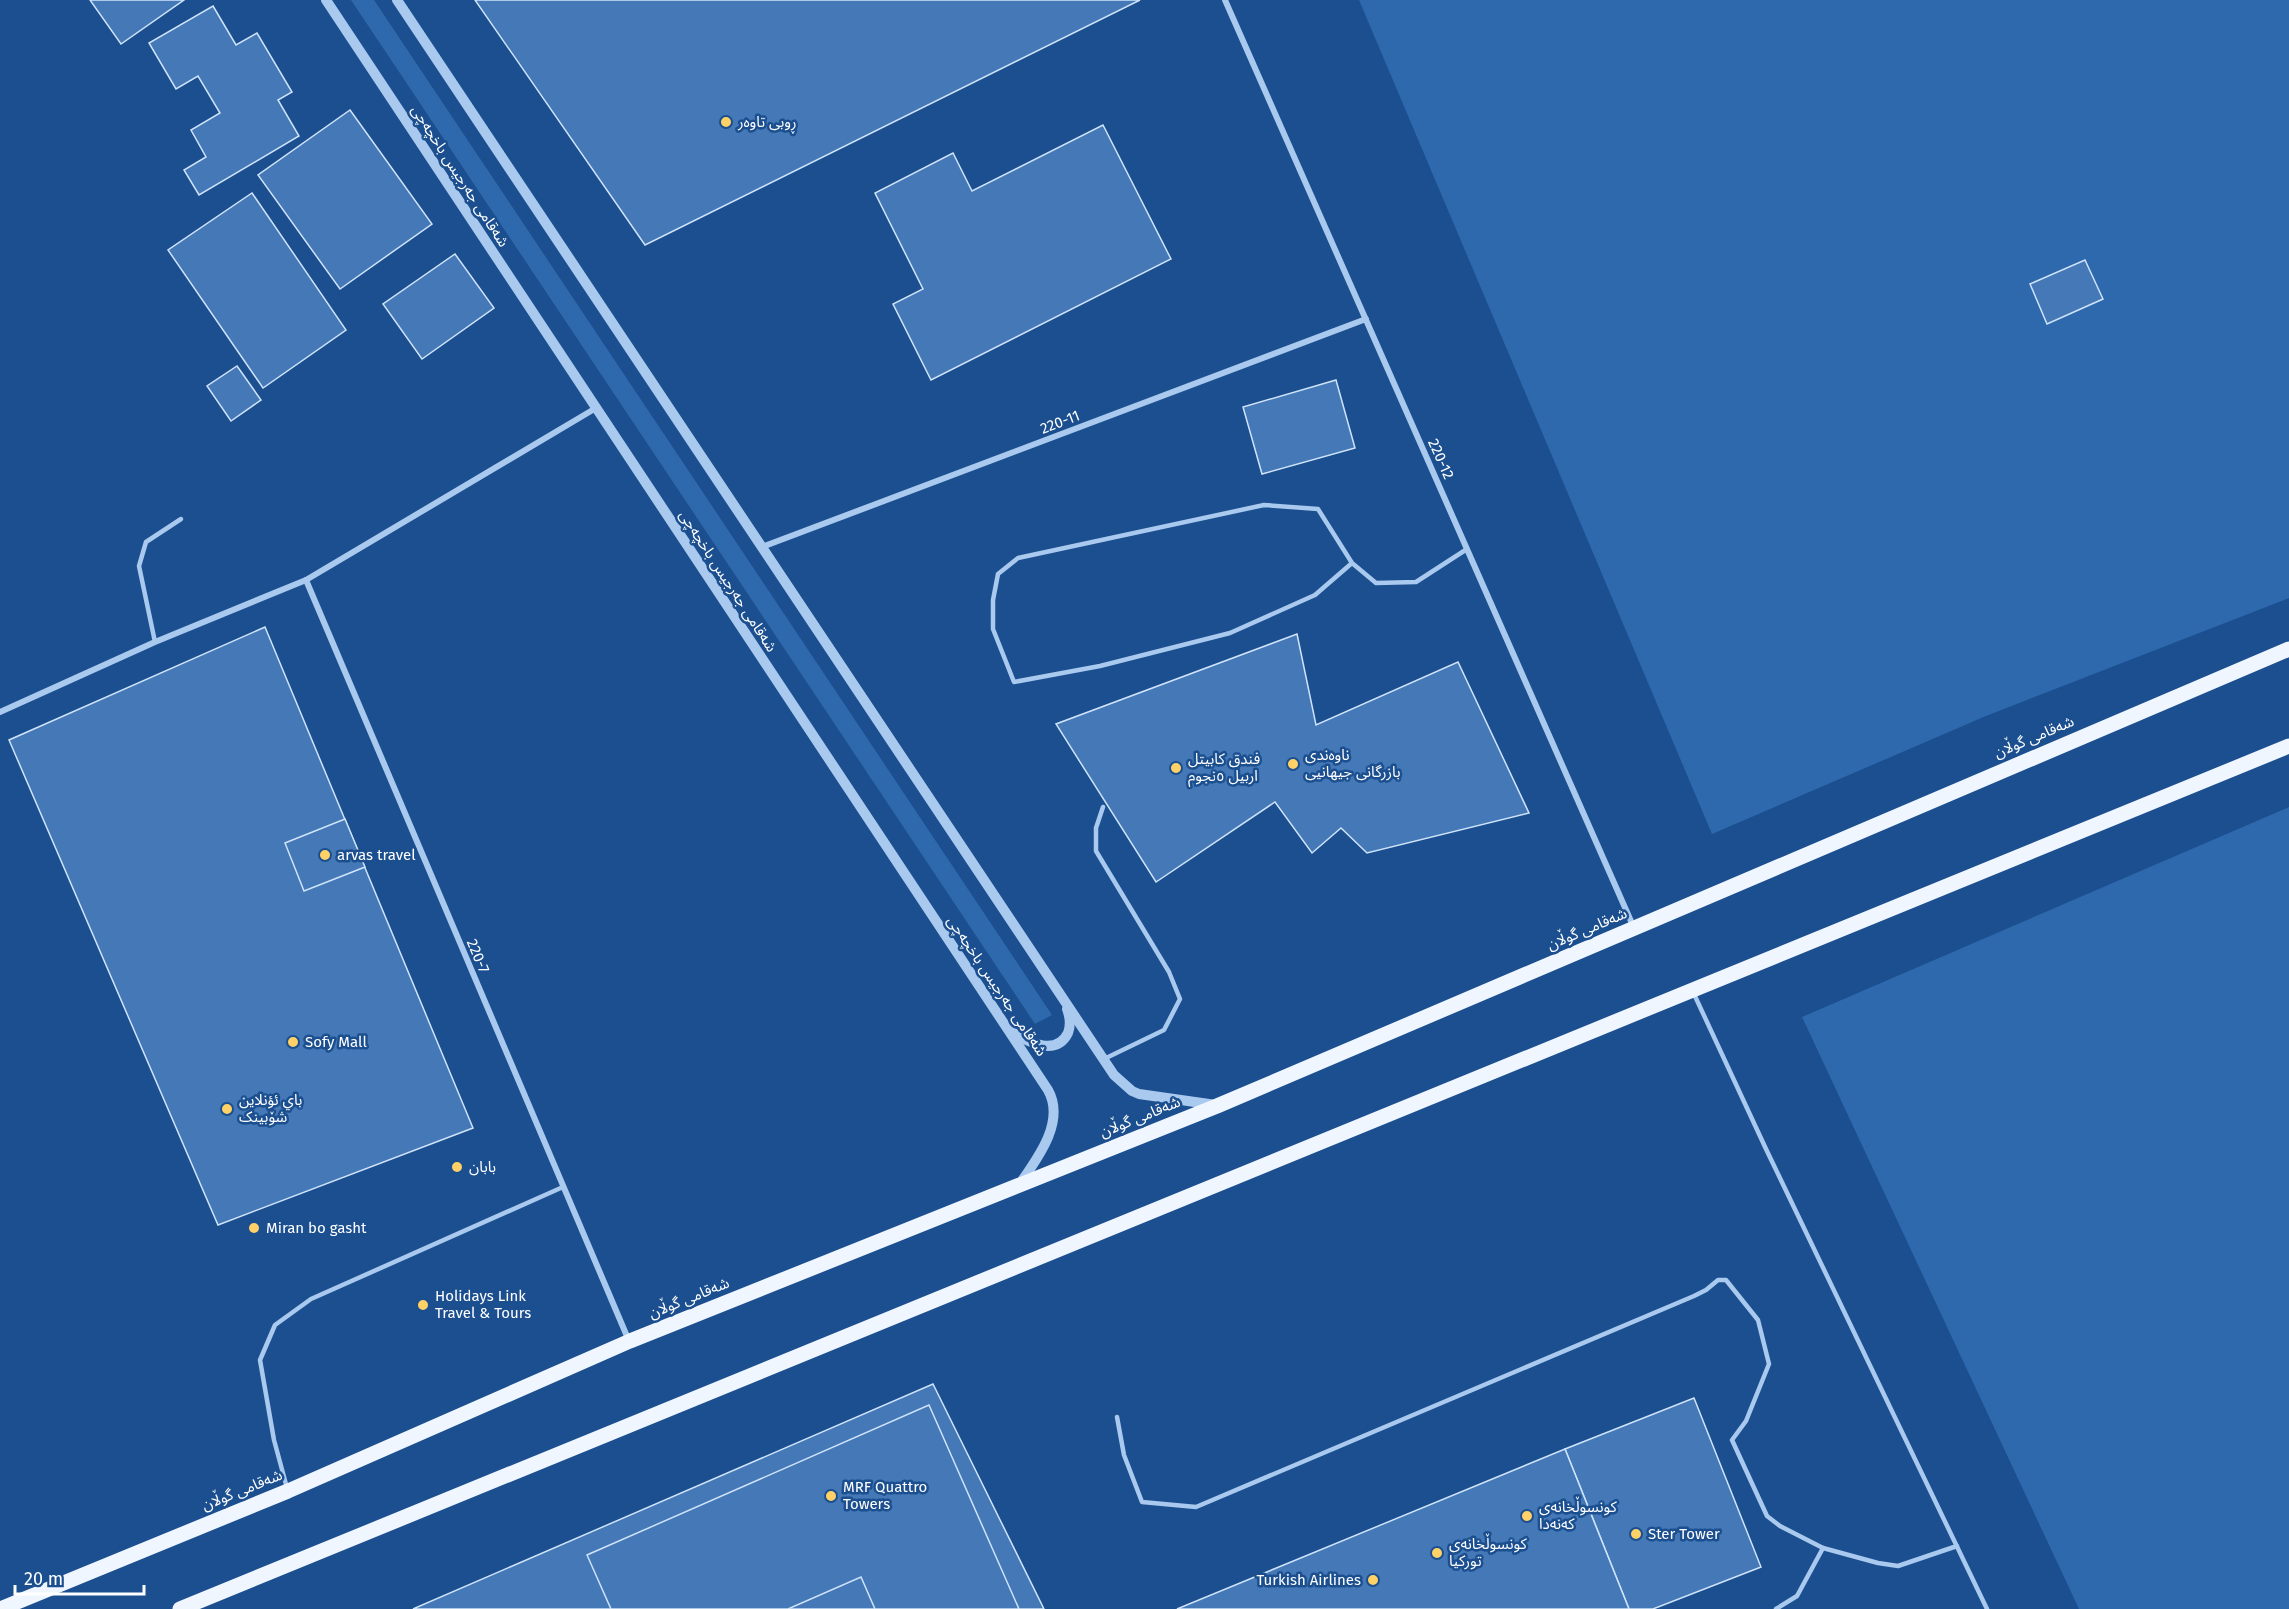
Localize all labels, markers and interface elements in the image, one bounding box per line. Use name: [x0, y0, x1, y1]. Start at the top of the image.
street label: شەقامی جەرجیس باخچەچی: [407, 102, 513, 251]
place label: ڕوبی تاوەر: [737, 113, 796, 134]
marker: ڕوبی تاوەر: [719, 115, 733, 129]
street label: 220-11: [1038, 406, 1082, 438]
street label: 220-12: [1424, 436, 1458, 482]
street label: شەقامی جەرجیس باخچەچی: [675, 507, 781, 656]
street label: شەقامی گوڵان: [1990, 710, 2077, 762]
place label: ناوەندی بازرگانی جیهانیی: [1305, 746, 1400, 781]
place label: فندق كابيتل اربيل ٥نجوم: [1188, 750, 1260, 787]
marker: ناوەندی بازرگانی جیهانیی: [1286, 757, 1300, 771]
marker: فندق كابيتل اربيل ٥نجوم: [1169, 761, 1183, 775]
place label: arvas travel: [337, 846, 416, 864]
marker: arvas travel: [318, 848, 332, 862]
street label: شەقامی گوڵان: [1543, 902, 1630, 954]
street label: شەقامی جەرجیس باخچەچی: [942, 912, 1051, 1060]
street label: 220-7: [463, 936, 493, 976]
place label: Sofy Mall: [305, 1033, 367, 1051]
marker: Sofy Mall: [286, 1035, 300, 1049]
street label: شەقامی گوڵان: [1096, 1090, 1183, 1141]
place label: باي ئؤنلاین شۆبینک: [239, 1091, 302, 1126]
marker: باي ئؤنلاین شۆبینک: [220, 1102, 234, 1116]
place label: بابان: [469, 1158, 496, 1176]
marker: بابان: [450, 1160, 464, 1174]
place label: Miran bo gasht: [266, 1219, 367, 1237]
marker: Miran bo gasht: [247, 1221, 261, 1235]
street label: شەقامی گوڵان: [645, 1271, 732, 1322]
place label: Holidays Link Travel & Tours: [435, 1287, 531, 1322]
marker: Holidays Link Travel & Tours: [416, 1298, 430, 1312]
street label: شەقامی گوڵان: [198, 1463, 285, 1514]
place label: MRF Quattro Towers: [843, 1478, 927, 1513]
marker: MRF Quattro Towers: [824, 1489, 838, 1503]
place label: کونسوڵخانەی کەنەدا: [1539, 1496, 1617, 1533]
marker: کونسوڵخانەی کەنەدا: [1520, 1509, 1534, 1523]
place label: Ster Tower: [1648, 1525, 1720, 1543]
marker: Ster Tower: [1629, 1527, 1643, 1541]
place label: کونسوڵخانەی تورکیا: [1449, 1533, 1527, 1570]
marker: کونسوڵخانەی تورکیا: [1430, 1546, 1444, 1560]
scale bar: [15, 1558, 144, 1596]
text: 20 m: [24, 1568, 63, 1590]
place label: Turkish Airlines: [1256, 1571, 1361, 1589]
marker: Turkish Airlines: [1366, 1573, 1380, 1587]

